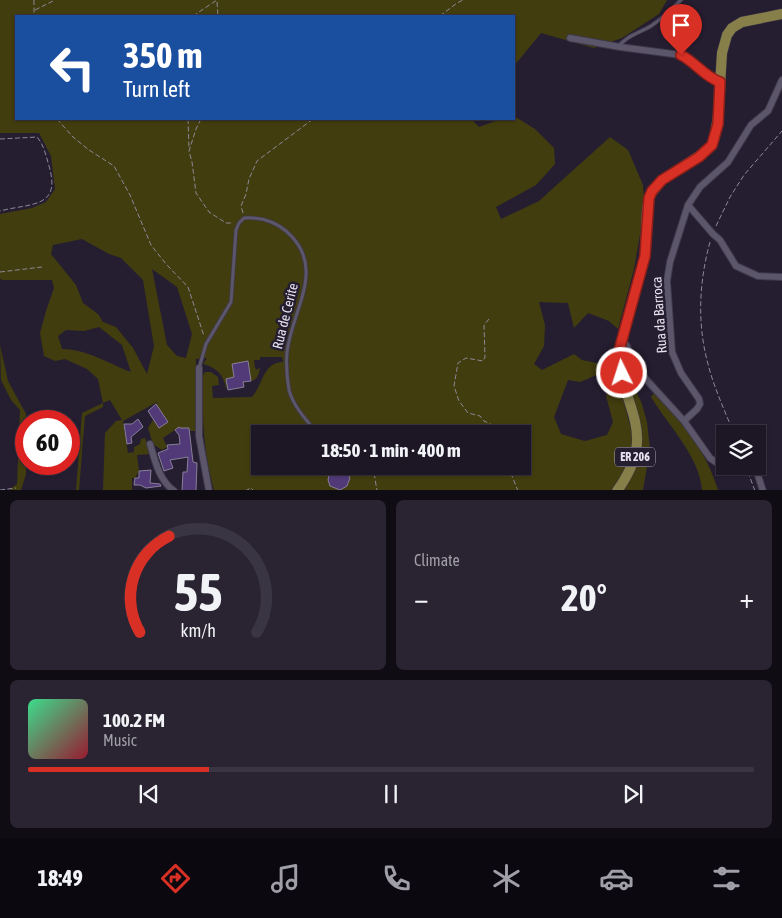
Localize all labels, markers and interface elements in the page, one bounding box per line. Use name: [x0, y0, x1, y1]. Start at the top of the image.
pin: [660, 4, 702, 55]
icon: arrive: [667, 11, 695, 39]
icon: left: [40, 35, 105, 100]
text: 350 m: [123, 35, 202, 75]
text: Turn left: [123, 76, 190, 102]
street label: Rua da Barroca: [648, 276, 670, 354]
street label: Rua de Cerite: [269, 281, 301, 351]
position arrow: [595, 346, 647, 398]
speed limit sign: 60: [15, 410, 80, 475]
map controls: [716, 425, 766, 475]
button: layers: [716, 425, 766, 475]
text: 18:50 · 1 min · 400 m: [321, 439, 461, 461]
road number: ER 206: [615, 448, 655, 467]
text: Climate: [414, 551, 460, 569]
text: 55: [174, 562, 222, 622]
text: 20°: [561, 576, 607, 619]
text: −: [414, 582, 429, 614]
text: +: [739, 582, 754, 614]
text: km/h: [180, 620, 216, 641]
text: 100.2 FM: [103, 709, 165, 731]
text: Music: [103, 731, 137, 749]
icon: previous: [135, 780, 163, 808]
icon: pause: [377, 780, 405, 808]
icon: next: [619, 780, 647, 808]
icon: directions: [158, 861, 193, 896]
icon: music: [268, 861, 303, 896]
icon: phone: [379, 861, 414, 896]
icon: climate: [489, 861, 524, 896]
icon: car: [599, 861, 634, 896]
icon: filters: [709, 861, 744, 896]
text: 18:49: [38, 865, 83, 891]

